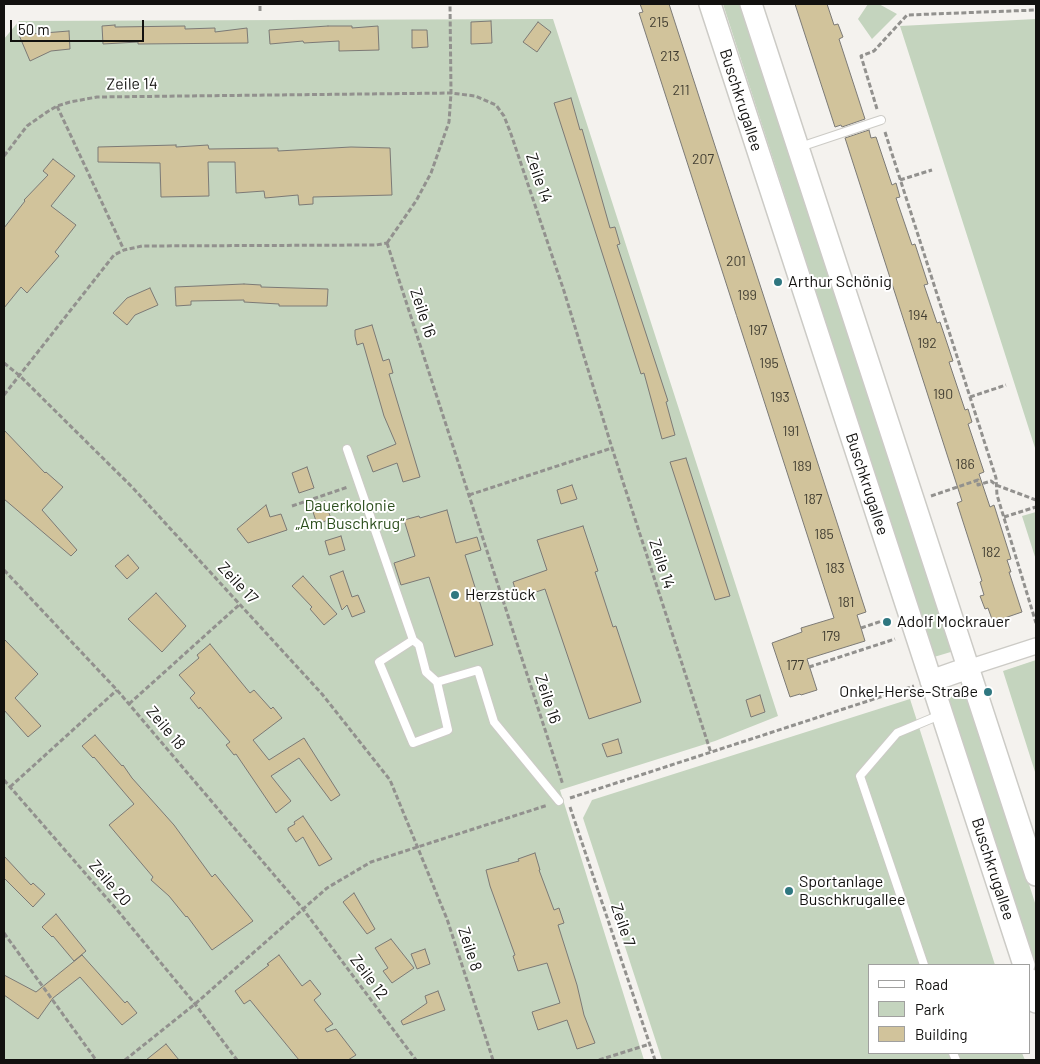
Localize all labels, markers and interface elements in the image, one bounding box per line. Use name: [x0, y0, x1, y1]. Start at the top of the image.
scale bar: [12, 10, 146, 42]
house number: 215: [649, 14, 669, 30]
text: 50 m: [18, 20, 50, 38]
street label: Buschkrugallee: [715, 46, 767, 154]
house number: 213: [660, 48, 680, 64]
street label: Zeile 14: [106, 74, 158, 94]
house number: 211: [672, 82, 690, 98]
street label: Zeile 14: [522, 151, 556, 205]
house number: 207: [692, 151, 714, 167]
house number: 201: [726, 253, 746, 269]
place label: Arthur Schönig: [788, 272, 892, 292]
marker: Arthur Schönig: [772, 276, 784, 288]
street label: Zeile 16: [406, 286, 440, 340]
house number: 199: [737, 287, 757, 303]
house number: 194: [908, 307, 928, 323]
house number: 197: [749, 322, 767, 338]
house number: 192: [917, 335, 937, 351]
house number: 195: [759, 355, 779, 371]
house number: 190: [933, 386, 953, 402]
house number: 193: [770, 389, 790, 405]
house number: 191: [783, 423, 799, 439]
street label: Buschkrugallee: [841, 430, 893, 538]
house number: 186: [955, 456, 975, 472]
house number: 189: [792, 458, 812, 474]
house number: 187: [804, 491, 822, 507]
park label: Dauerkolonie „Am Buschkrug“: [296, 496, 404, 534]
house number: 185: [814, 526, 834, 542]
street label: Zeile 14: [645, 537, 679, 591]
house number: 182: [981, 544, 1001, 560]
street label: Zeile 17: [214, 558, 262, 608]
house number: 183: [825, 560, 845, 576]
place label: Herzstück: [465, 585, 535, 605]
marker: Herzstück: [449, 589, 461, 601]
house number: 181: [838, 594, 854, 610]
place label: Adolf Mockrauer: [897, 612, 1010, 632]
marker: Adolf Mockrauer: [881, 616, 893, 628]
house number: 179: [822, 628, 840, 644]
house number: 177: [786, 657, 804, 673]
street label: Zeile 16: [531, 672, 565, 726]
place label: Onkel-Herse-Straße: [839, 682, 978, 702]
marker: Onkel-Herse-Straße: [982, 686, 994, 698]
street label: Zeile 18: [142, 702, 190, 754]
street label: Buschkrugallee: [967, 815, 1019, 923]
street label: Zeile 20: [85, 856, 135, 910]
place label: Sportanlage Buschkrugallee: [799, 872, 906, 910]
marker: Sportanlage Buschkrugallee: [783, 885, 795, 897]
street label: Zeile 7: [607, 901, 639, 949]
street label: Zeile 8: [454, 925, 486, 973]
street label: Zeile 12: [346, 951, 392, 1003]
legend: [868, 964, 1030, 1054]
text: Road: [915, 975, 948, 993]
text: Park: [915, 1000, 944, 1018]
text: Building: [915, 1025, 968, 1043]

